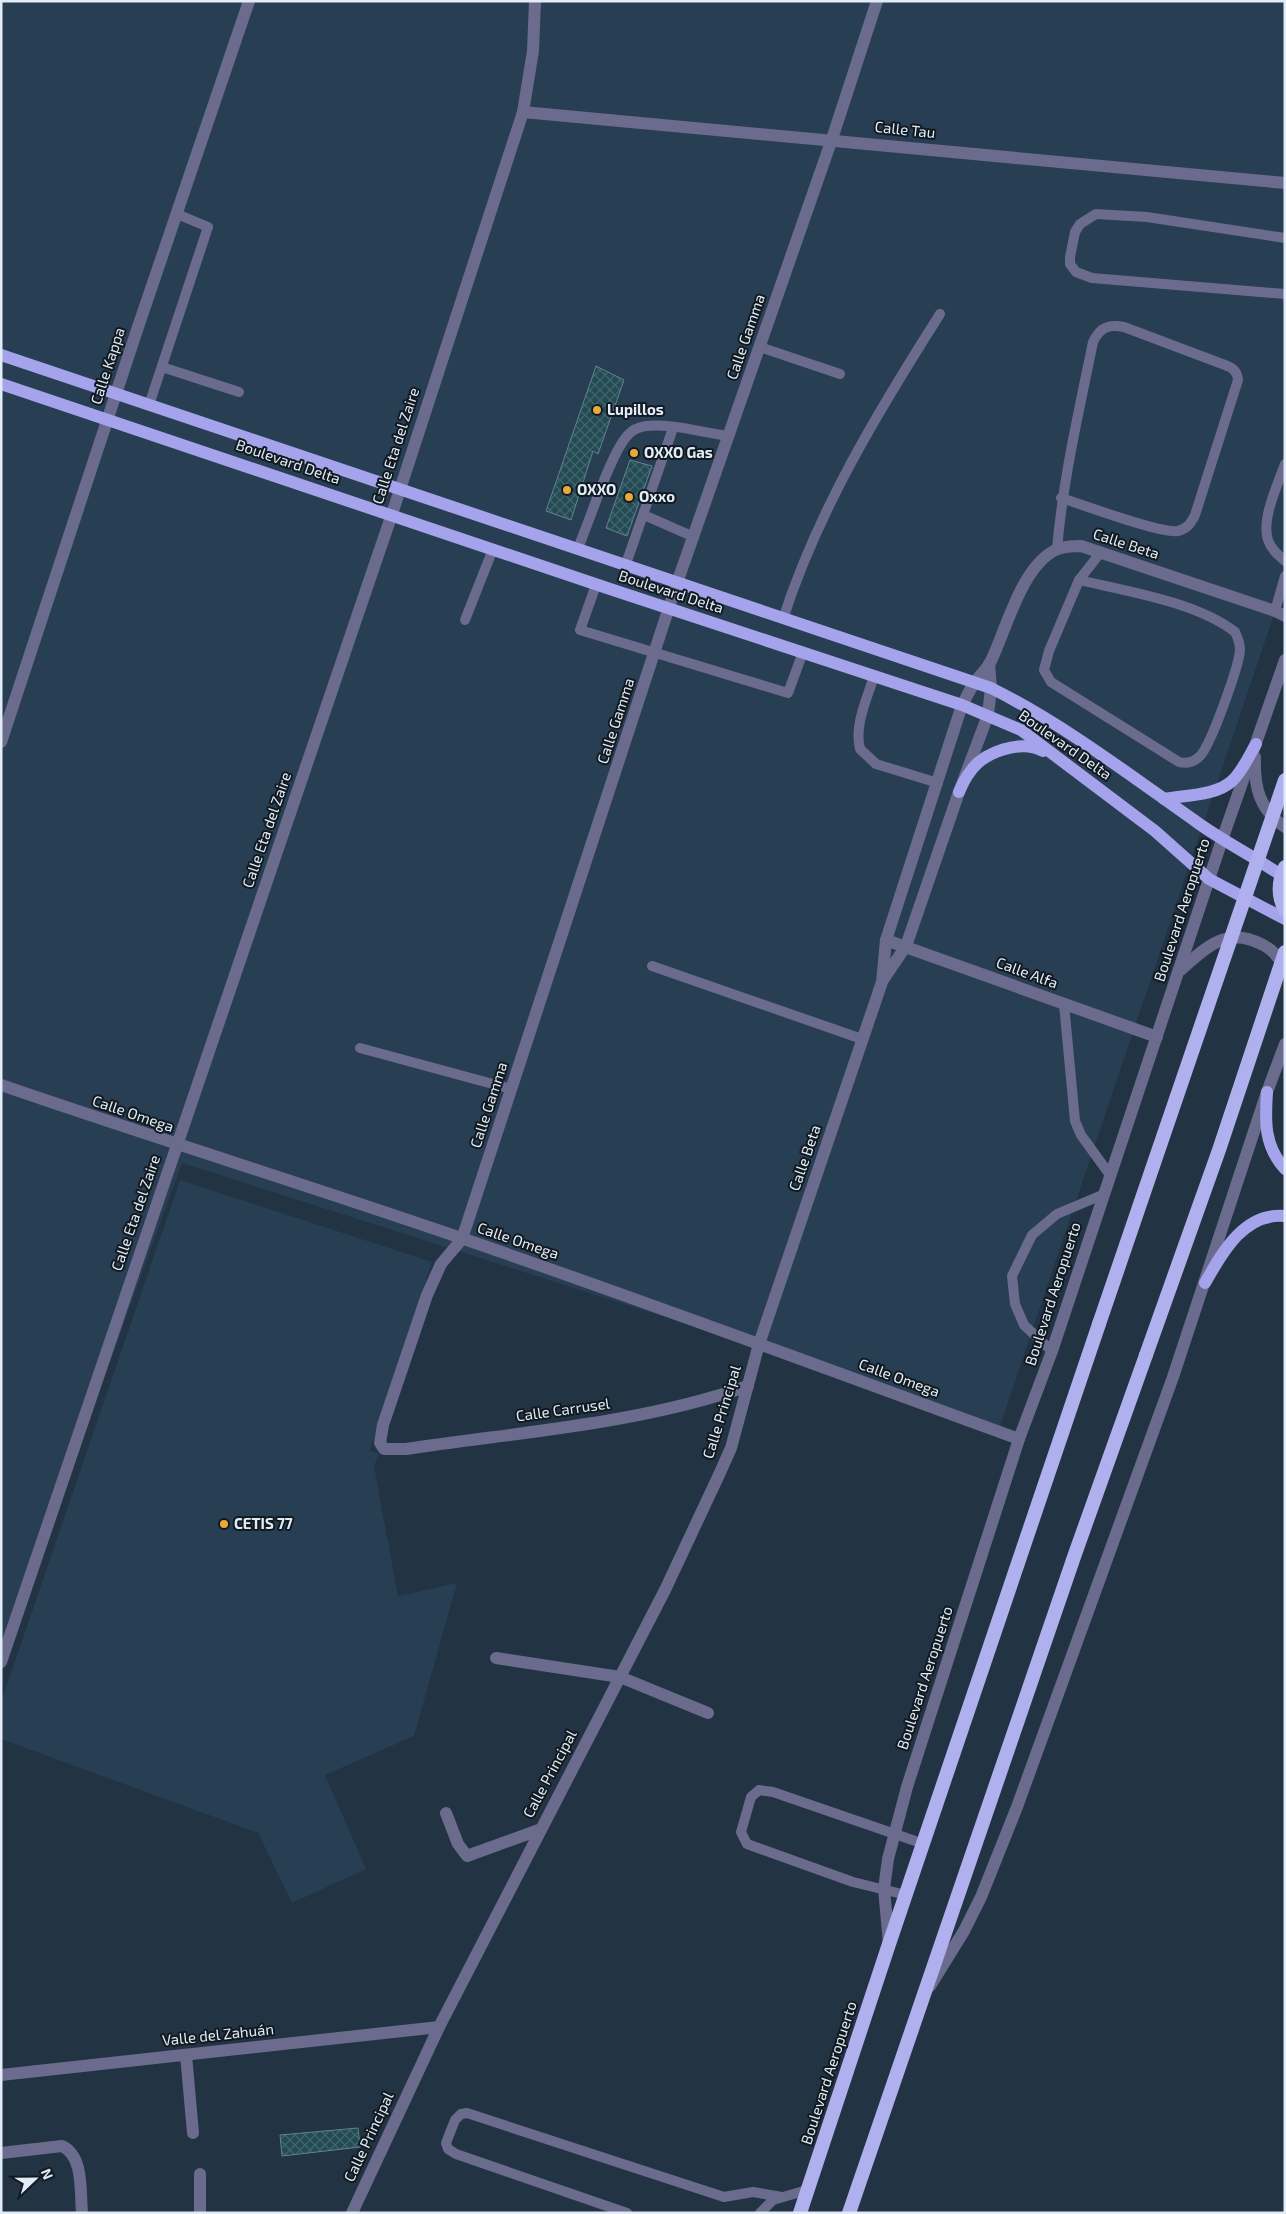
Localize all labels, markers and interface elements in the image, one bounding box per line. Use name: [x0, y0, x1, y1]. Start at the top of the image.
street label: Calle Tau: [874, 117, 936, 141]
street label: Calle Gamma: [722, 292, 768, 382]
street label: Calle Kappa: [86, 325, 128, 406]
street label: Calle Eta del Zaire: [368, 385, 422, 506]
place label: Lupillos: [607, 400, 664, 418]
marker: Lupillos: [591, 404, 603, 416]
street label: Boulevard Delta: [234, 435, 343, 487]
place label: OXXO Gas: [644, 443, 713, 461]
marker: OXXO Gas: [628, 447, 640, 459]
place label: OXXO: [577, 480, 616, 498]
marker: OXXO: [561, 484, 573, 496]
place label: Oxxo: [639, 487, 675, 505]
marker: Oxxo: [623, 491, 635, 503]
street label: Calle Beta: [1091, 524, 1162, 562]
street label: Boulevard Delta: [617, 566, 726, 616]
street label: Calle Gamma: [593, 675, 637, 766]
street label: Boulevard Delta: [1016, 706, 1115, 783]
street label: Calle Eta del Zaire: [238, 769, 294, 890]
street label: Boulevard Aeropuerto: [1149, 836, 1213, 984]
street label: Calle Alfa: [994, 953, 1061, 992]
street label: Calle Gamma: [466, 1059, 510, 1150]
street label: Calle Omega: [90, 1091, 176, 1135]
street label: Calle Beta: [784, 1122, 824, 1193]
street label: Calle Eta del Zaire: [107, 1152, 163, 1273]
street label: Calle Omega: [475, 1218, 561, 1262]
street label: Boulevard Aeropuerto: [1020, 1220, 1084, 1368]
street label: Calle Omega: [856, 1354, 942, 1400]
street label: Calle Principal: [698, 1362, 744, 1461]
street label: Calle Carrusel: [515, 1393, 611, 1425]
place label: CETIS 77: [234, 1514, 293, 1532]
marker: CETIS 77: [218, 1518, 230, 1530]
street label: Boulevard Aeropuerto: [892, 1604, 956, 1752]
street label: Calle Principal: [518, 1726, 580, 1821]
street label: Boulevard Aeropuerto: [796, 1999, 860, 2147]
street label: Valle del Zahuán: [161, 2019, 275, 2049]
street label: Calle Principal: [339, 2088, 397, 2184]
north arrow: [10, 2154, 60, 2204]
text: N: [38, 2166, 57, 2182]

